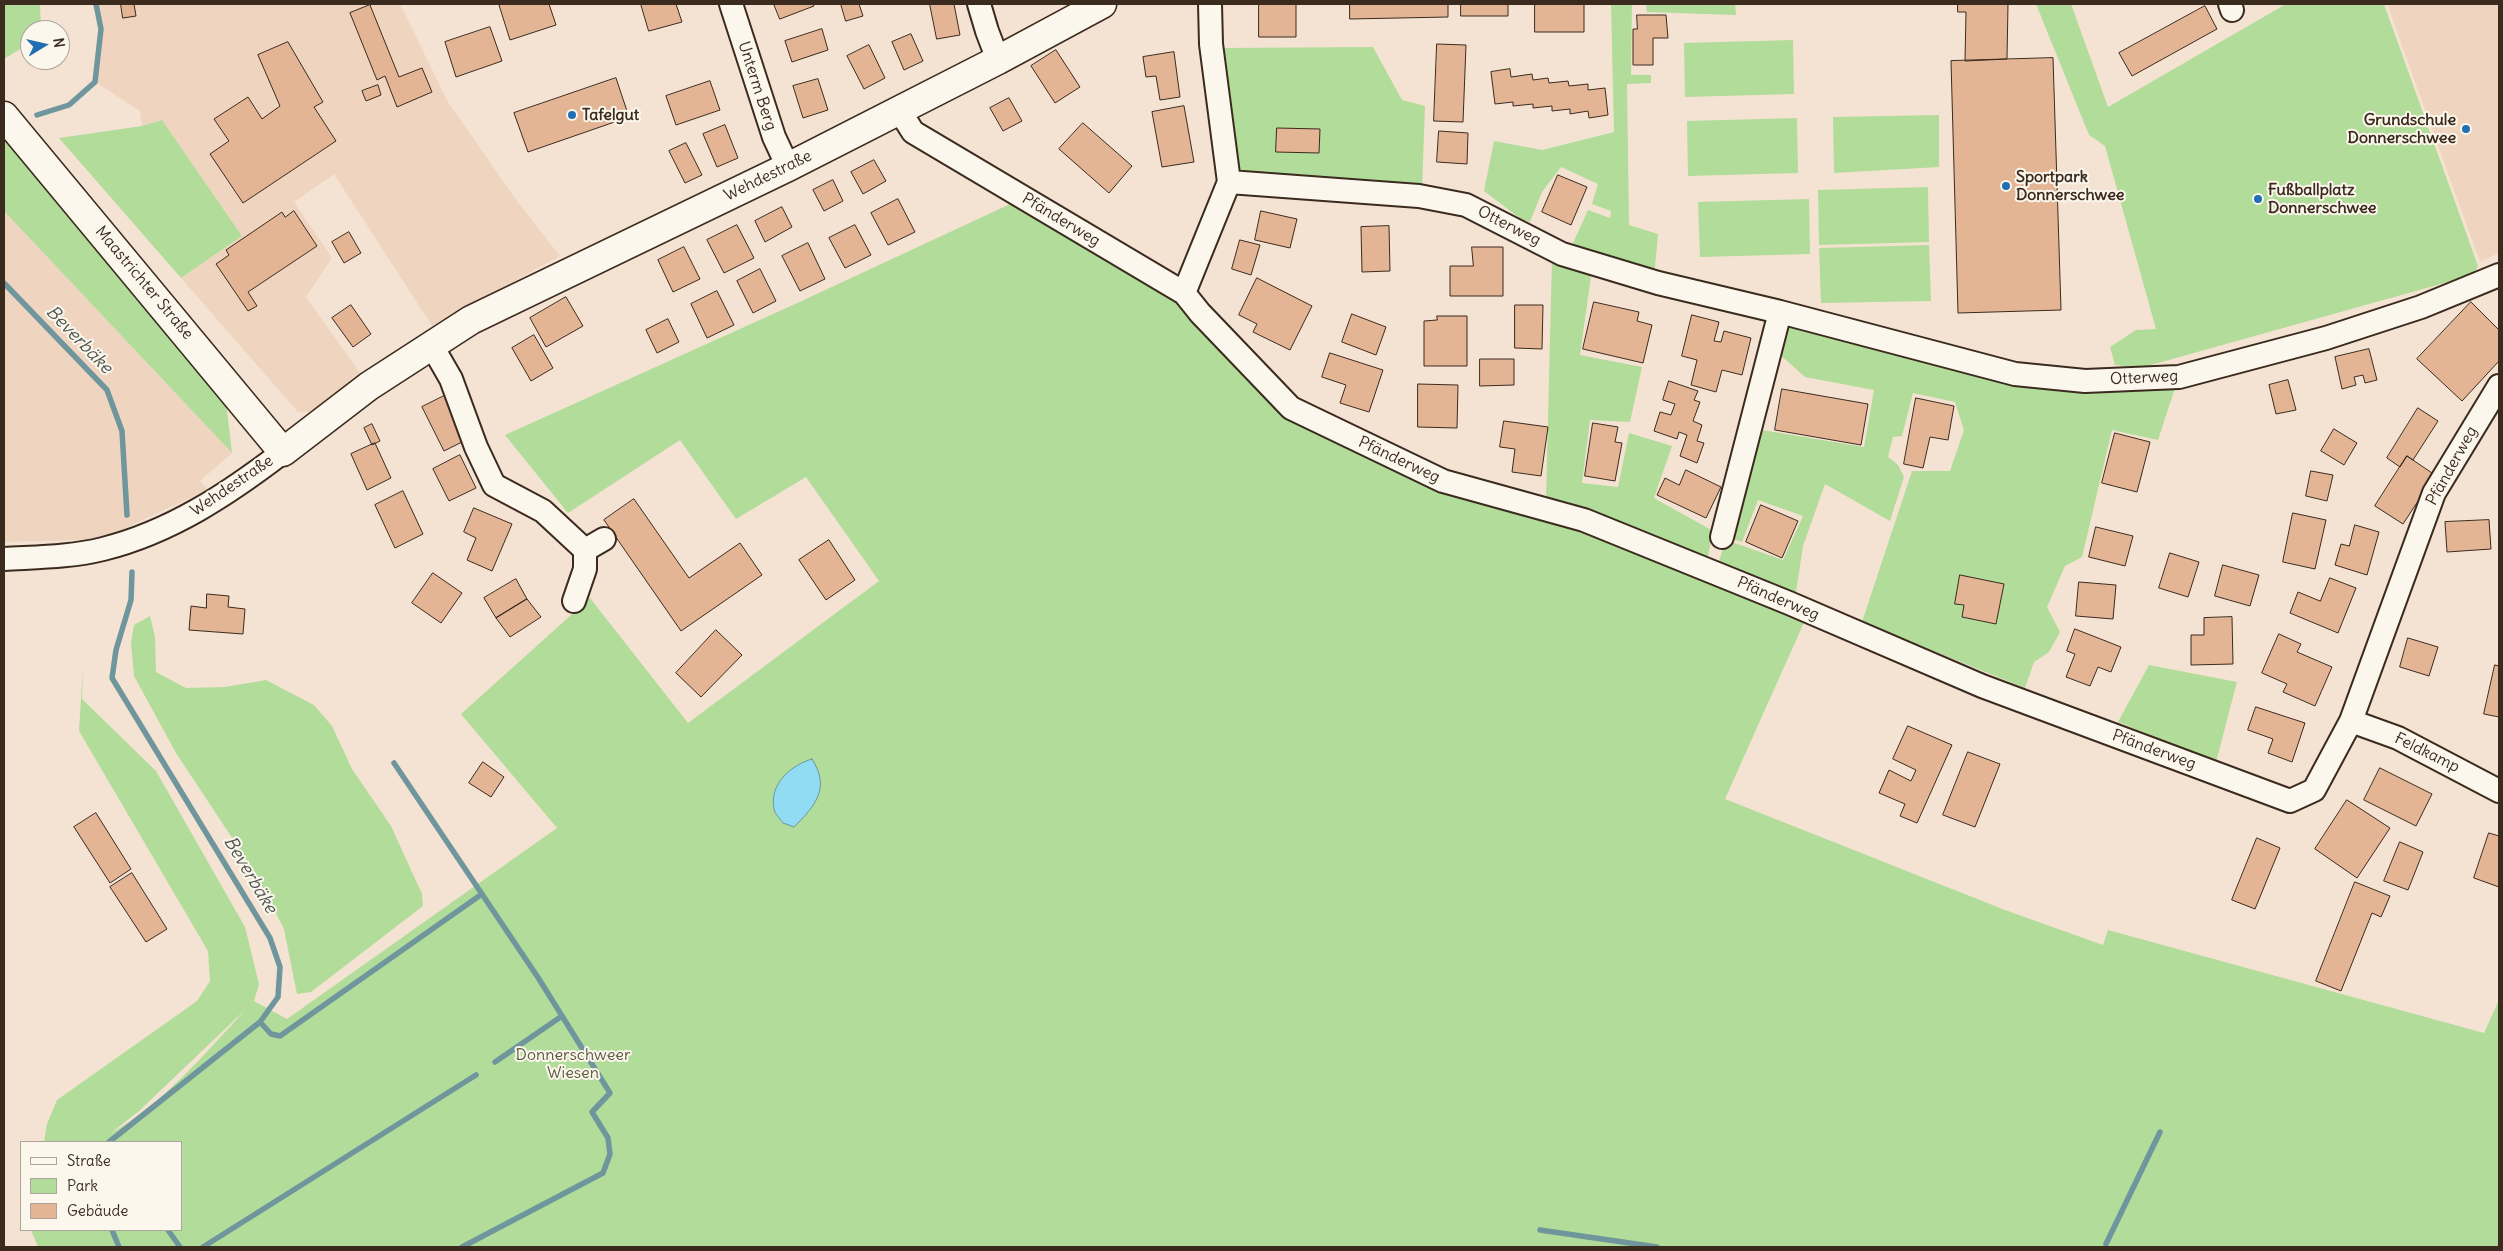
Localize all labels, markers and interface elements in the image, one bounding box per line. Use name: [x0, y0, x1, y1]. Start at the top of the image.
north arrow: [20, 20, 70, 70]
text: N: [49, 37, 68, 49]
street label: Unterm Berg: [734, 39, 780, 133]
place label: Tafelgut: [582, 105, 639, 125]
marker: Tafelgut: [566, 109, 578, 121]
place label: Grundschule Donnerschwee: [2348, 110, 2456, 148]
marker: Grundschule Donnerschwee: [2460, 123, 2472, 135]
street label: Wehdestraße: [721, 146, 815, 206]
place label: Sportpark Donnerschwee: [2016, 167, 2124, 205]
marker: Sportpark Donnerschwee: [2000, 180, 2012, 192]
place label: Fußballplatz Donnerschwee: [2268, 180, 2376, 218]
street label: Pfänderweg: [1018, 189, 1104, 251]
marker: Fußballplatz Donnerschwee: [2252, 193, 2264, 205]
street label: Otterweg: [1474, 202, 1544, 250]
street label: Maastrichter Straße: [91, 222, 197, 344]
water label: Beverbäke: [41, 301, 117, 379]
street label: Otterweg: [2109, 367, 2179, 389]
street label: Pfänderweg: [2422, 423, 2482, 509]
street label: Pfänderweg: [1355, 433, 1443, 487]
street label: Wehdestraße: [187, 451, 277, 521]
street label: Pfänderweg: [1734, 573, 1822, 625]
street label: Pfänderweg: [2110, 726, 2198, 774]
street label: Feldkamp: [2391, 729, 2463, 777]
water label: Beverbäke: [219, 832, 281, 918]
park label: Donnerschweer Wiesen: [516, 1045, 630, 1083]
legend: [20, 1141, 182, 1231]
text: Straße: [67, 1151, 111, 1170]
text: Park: [67, 1176, 98, 1195]
text: Gebäude: [67, 1201, 128, 1220]

